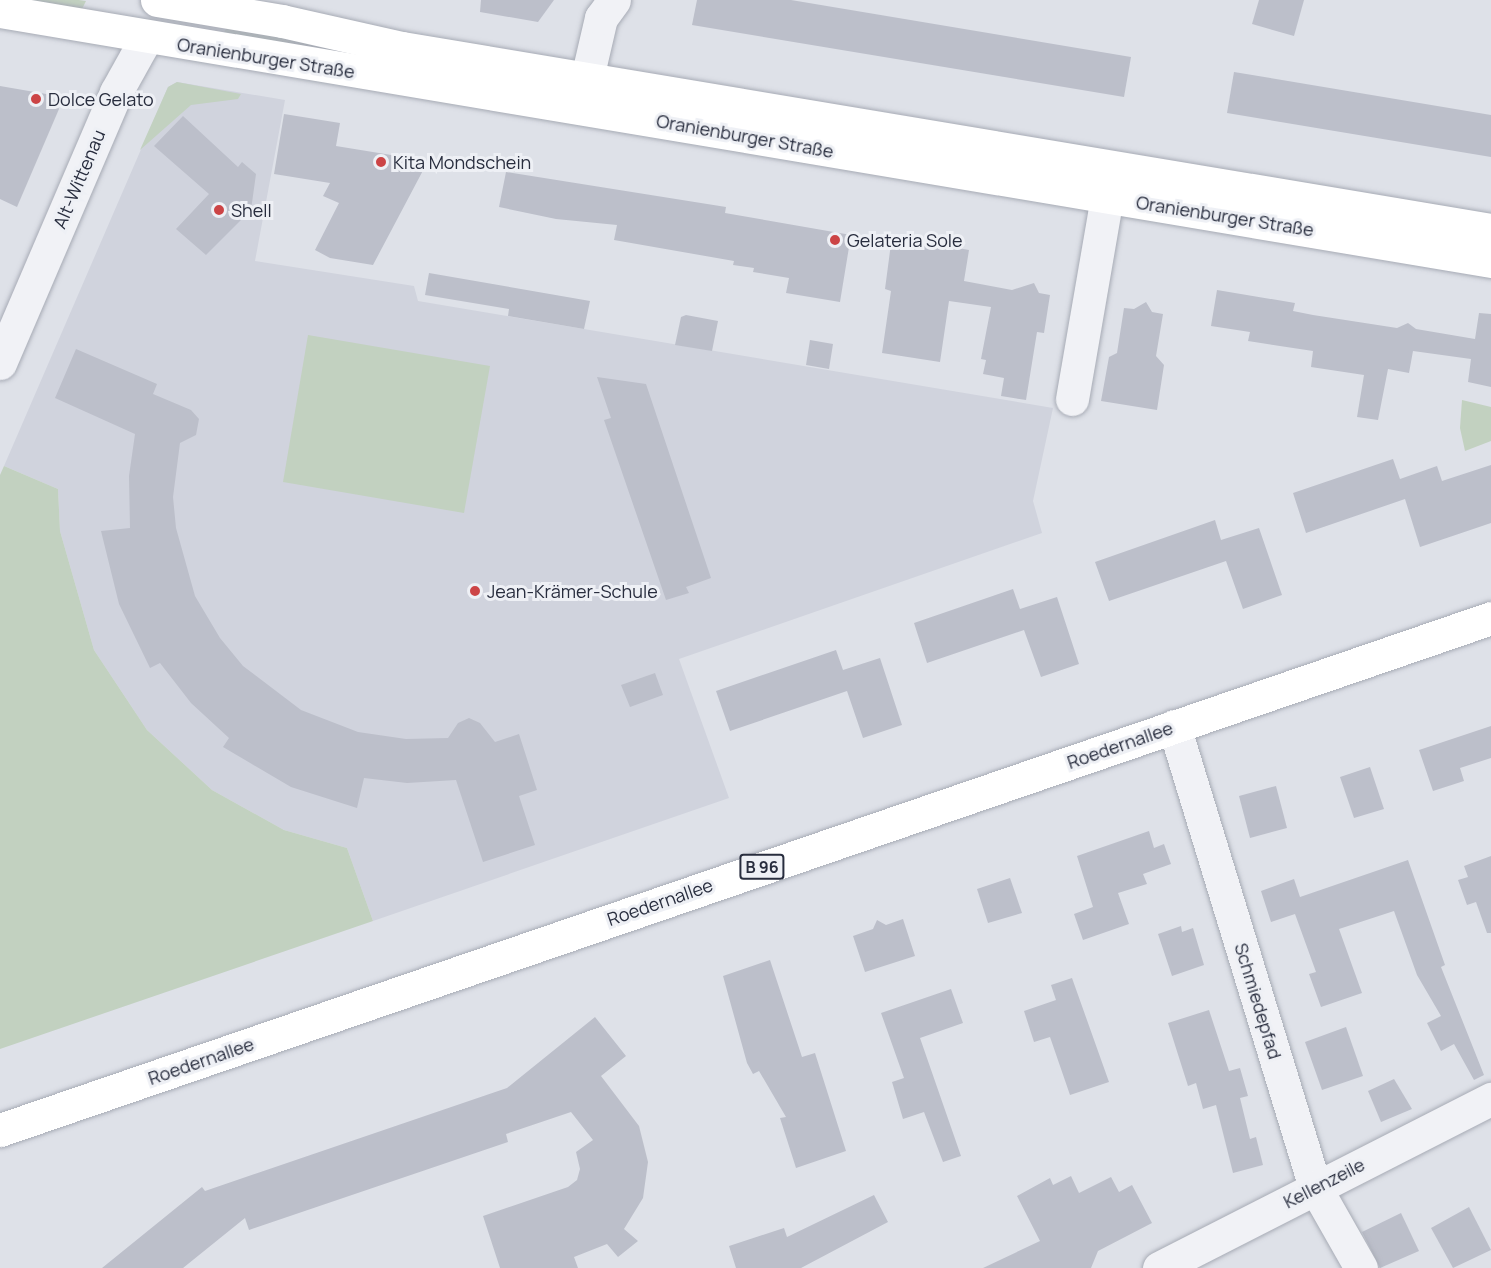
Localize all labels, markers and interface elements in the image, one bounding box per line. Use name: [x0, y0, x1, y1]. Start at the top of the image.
street label: Oranienburger Straße: [176, 33, 356, 83]
place label: Dolce Gelato: [48, 88, 154, 110]
marker: Dolce Gelato: [29, 92, 43, 106]
street label: Oranienburger Straße: [655, 110, 835, 162]
street label: Alt-Wittenau: [49, 126, 109, 232]
place label: Kita Mondschein: [393, 151, 531, 173]
marker: Kita Mondschein: [374, 155, 388, 169]
street label: Oranienburger Straße: [1135, 191, 1315, 241]
place label: Shell: [231, 199, 272, 221]
marker: Shell: [212, 203, 226, 217]
place label: Gelateria Sole: [847, 229, 963, 251]
marker: Gelateria Sole: [828, 233, 842, 247]
place label: Jean-Krämer-Schule: [487, 580, 658, 602]
marker: Jean-Krämer-Schule: [468, 584, 482, 598]
street label: Roedernallee: [1064, 717, 1176, 773]
road number: B 96: [738, 854, 786, 880]
street label: Roedernallee: [604, 874, 716, 930]
street label: Schmiedepfad: [1230, 940, 1286, 1062]
street label: Roedernallee: [145, 1033, 257, 1089]
street label: Kellenzeile: [1280, 1153, 1368, 1213]

